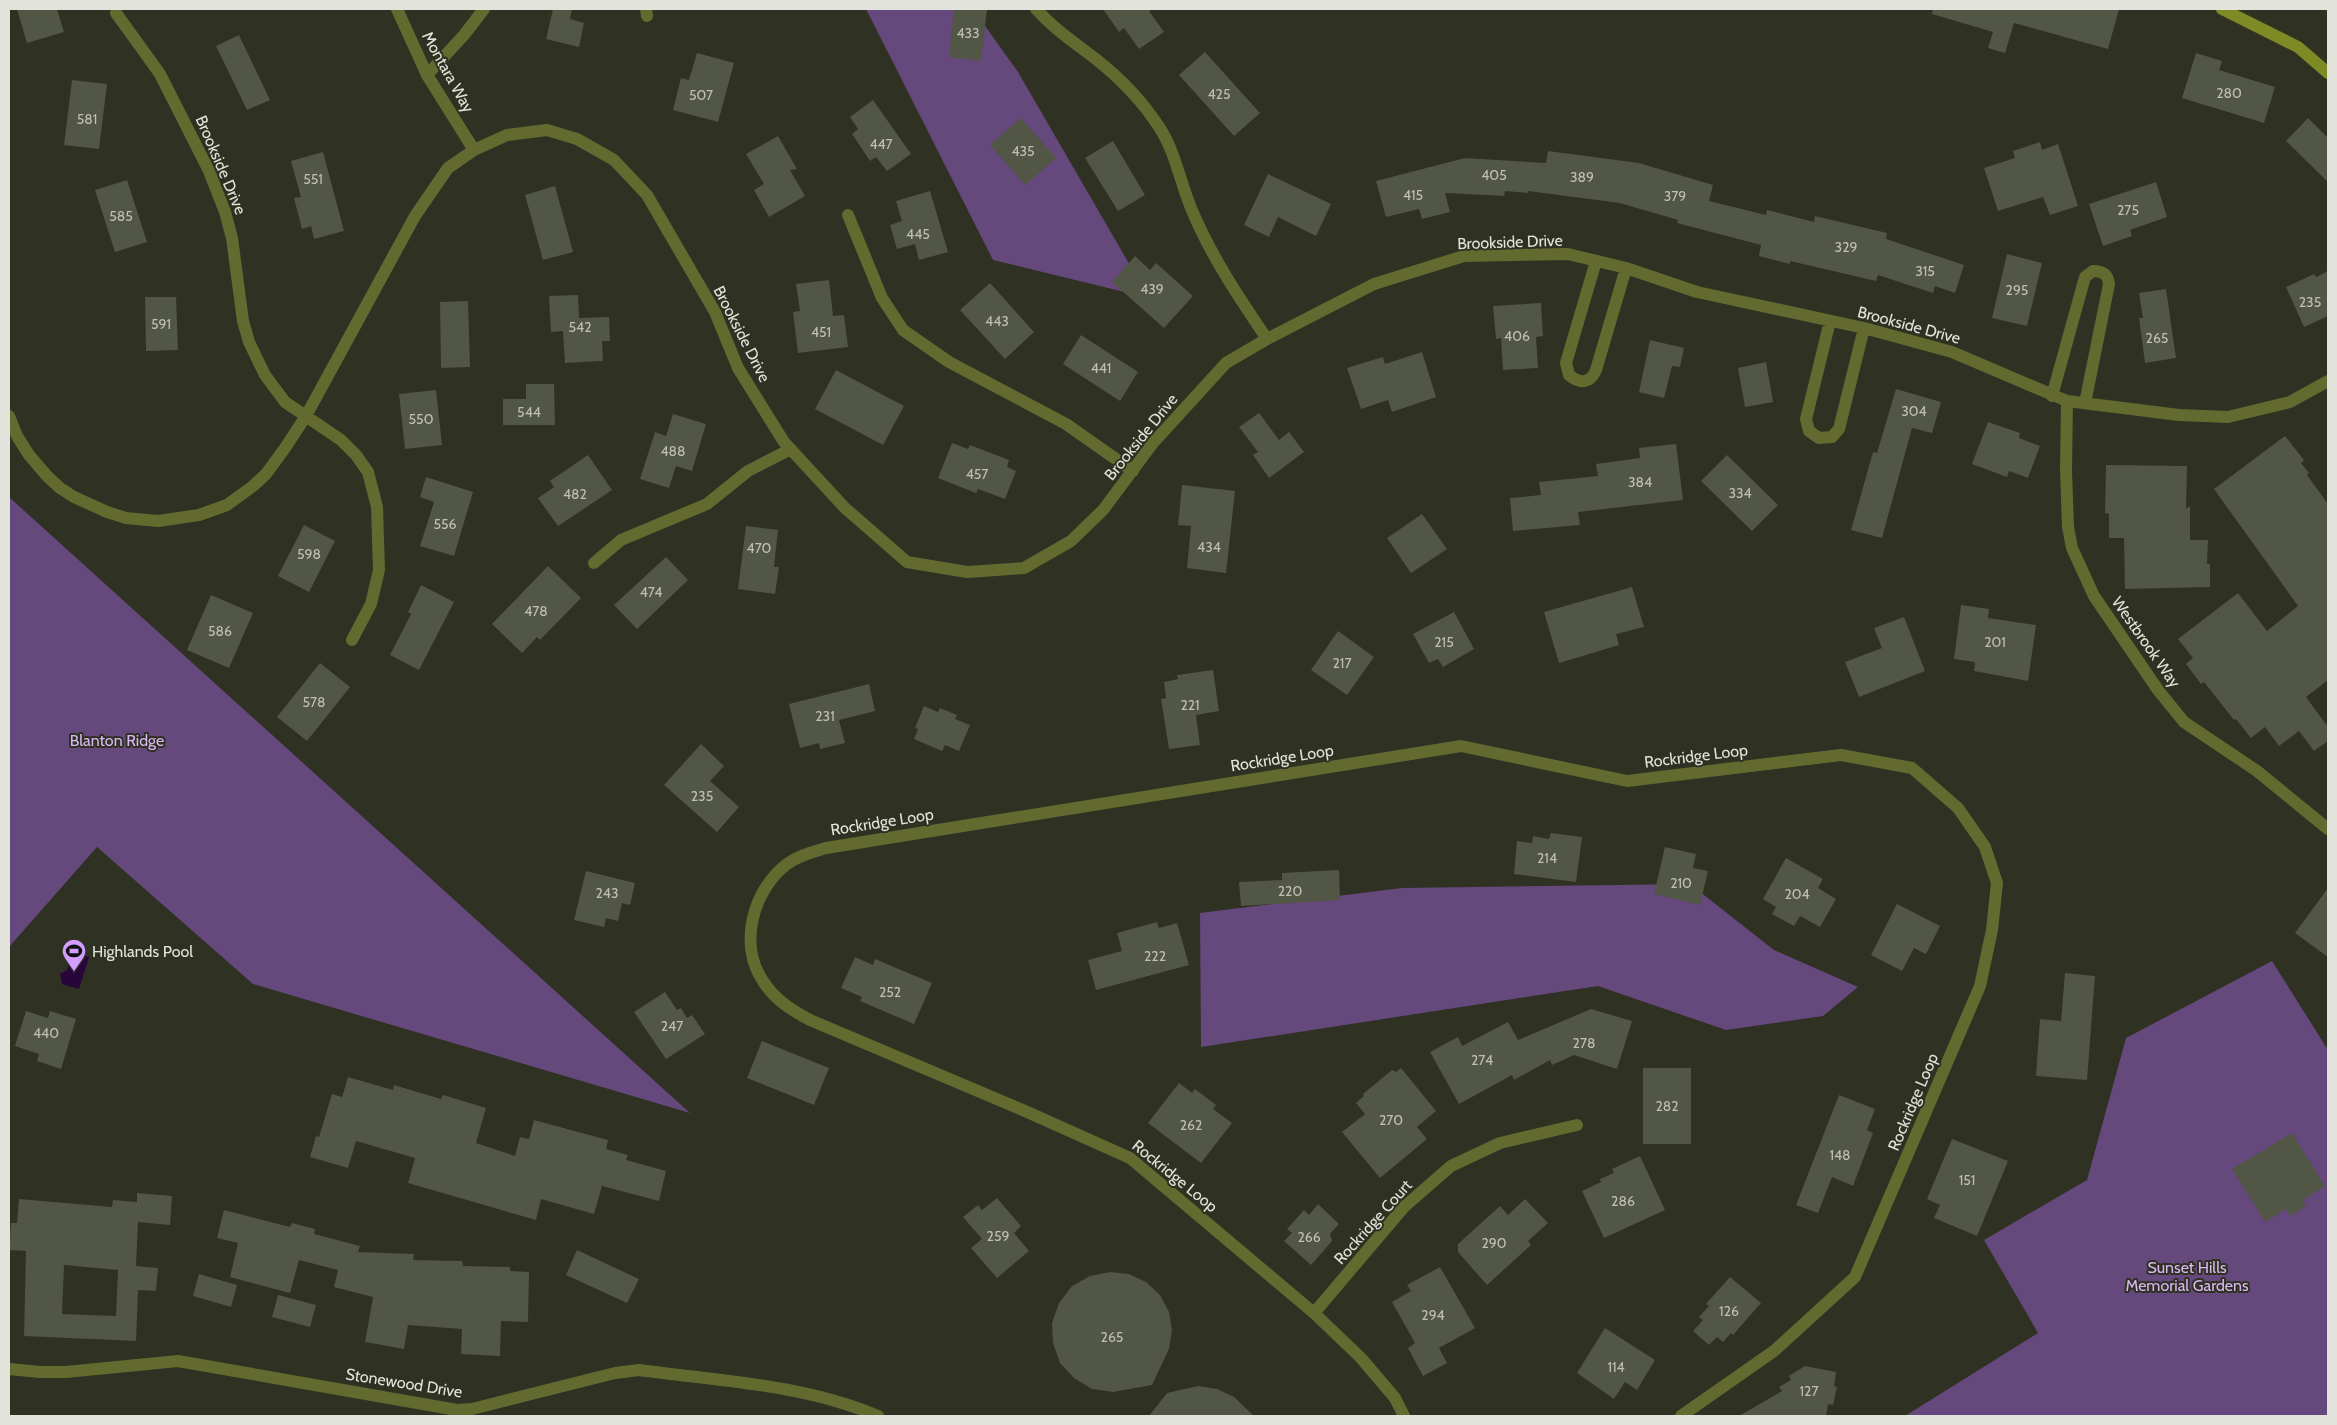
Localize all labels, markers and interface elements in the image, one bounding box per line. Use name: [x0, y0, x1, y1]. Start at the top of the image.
house number: 433: [956, 24, 980, 42]
street label: Montara Way: [418, 28, 478, 116]
house number: 280: [2216, 84, 2242, 102]
house number: 425: [1207, 85, 1231, 103]
house number: 507: [689, 86, 713, 104]
house number: 581: [77, 110, 97, 128]
street label: Brookside Drive: [192, 113, 250, 217]
house number: 447: [869, 135, 893, 153]
house number: 435: [1011, 142, 1035, 160]
house number: 405: [1481, 166, 1507, 184]
house number: 389: [1570, 168, 1594, 186]
house number: 551: [303, 170, 323, 188]
house number: 415: [1403, 186, 1423, 204]
house number: 379: [1664, 187, 1686, 205]
house number: 275: [2117, 201, 2139, 219]
house number: 585: [109, 207, 133, 225]
house number: 445: [906, 225, 930, 243]
street label: Brookside Drive: [1457, 231, 1563, 253]
house number: 329: [1835, 238, 1857, 256]
house number: 315: [1915, 262, 1935, 280]
house number: 439: [1140, 280, 1164, 298]
house number: 295: [2006, 281, 2028, 299]
street label: Brookside Drive: [710, 283, 774, 385]
house number: 235: [2299, 293, 2321, 311]
street label: Brookside Drive: [1856, 302, 1962, 348]
house number: 443: [985, 312, 1009, 330]
house number: 591: [151, 315, 171, 333]
house number: 542: [568, 318, 592, 336]
house number: 451: [811, 323, 831, 341]
house number: 406: [1504, 327, 1530, 345]
house number: 265: [2146, 329, 2168, 347]
house number: 441: [1091, 359, 1111, 377]
street label: Brookside Drive: [1100, 390, 1182, 484]
house number: 304: [1901, 402, 1927, 420]
house number: 544: [517, 403, 541, 421]
house number: 550: [409, 410, 434, 428]
house number: 488: [660, 442, 686, 460]
house number: 457: [966, 465, 988, 483]
house number: 384: [1628, 473, 1652, 491]
house number: 334: [1728, 484, 1752, 502]
house number: 482: [563, 485, 587, 503]
house number: 556: [433, 515, 457, 533]
house number: 434: [1197, 538, 1221, 556]
house number: 470: [747, 539, 772, 557]
house number: 598: [297, 545, 321, 563]
house number: 474: [640, 583, 662, 601]
street label: Westbrook Way: [2108, 593, 2184, 691]
house number: 478: [524, 602, 548, 620]
house number: 586: [208, 622, 232, 640]
house number: 215: [1434, 633, 1454, 651]
house number: 201: [1984, 633, 2006, 651]
house number: 217: [1333, 654, 1351, 672]
house number: 578: [302, 693, 326, 711]
house number: 221: [1180, 696, 1200, 714]
house number: 231: [815, 707, 835, 725]
park label: Blanton Ridge: [70, 731, 164, 750]
street label: Rockridge Loop: [1229, 740, 1335, 776]
street label: Rockridge Loop: [1643, 740, 1749, 772]
house number: 235: [691, 787, 713, 805]
street label: Rockridge Loop: [829, 804, 935, 840]
house number: 214: [1537, 849, 1557, 867]
house number: 210: [1670, 874, 1692, 892]
house number: 220: [1278, 882, 1302, 900]
house number: 243: [595, 884, 619, 902]
house number: 204: [1784, 885, 1810, 903]
sports icon: Highlands Pool: [61, 938, 87, 972]
place label: Highlands Pool: [92, 942, 193, 961]
house number: 222: [1144, 947, 1166, 965]
house number: 252: [879, 983, 901, 1001]
house number: 247: [661, 1017, 683, 1035]
house number: 440: [33, 1024, 59, 1042]
house number: 278: [1573, 1034, 1595, 1052]
street label: Rockridge Loop: [1884, 1050, 1942, 1154]
house number: 274: [1471, 1051, 1493, 1069]
house number: 282: [1655, 1097, 1679, 1115]
house number: 270: [1379, 1111, 1403, 1129]
house number: 262: [1180, 1116, 1202, 1134]
street label: Rockridge Loop: [1129, 1136, 1221, 1216]
house number: 148: [1829, 1146, 1851, 1164]
house number: 151: [1959, 1171, 1975, 1189]
street label: Rockridge Court: [1330, 1175, 1416, 1268]
house number: 286: [1611, 1192, 1635, 1210]
house number: 259: [987, 1227, 1009, 1245]
house number: 266: [1297, 1228, 1321, 1246]
house number: 290: [1481, 1234, 1507, 1252]
park label: Sunset Hills Memorial Gardens: [2125, 1258, 2249, 1295]
house number: 126: [1719, 1302, 1739, 1320]
house number: 294: [1421, 1306, 1445, 1324]
house number: 265: [1101, 1328, 1123, 1346]
house number: 114: [1607, 1358, 1625, 1376]
street label: Stonewood Drive: [344, 1364, 464, 1402]
house number: 127: [1800, 1382, 1818, 1400]

